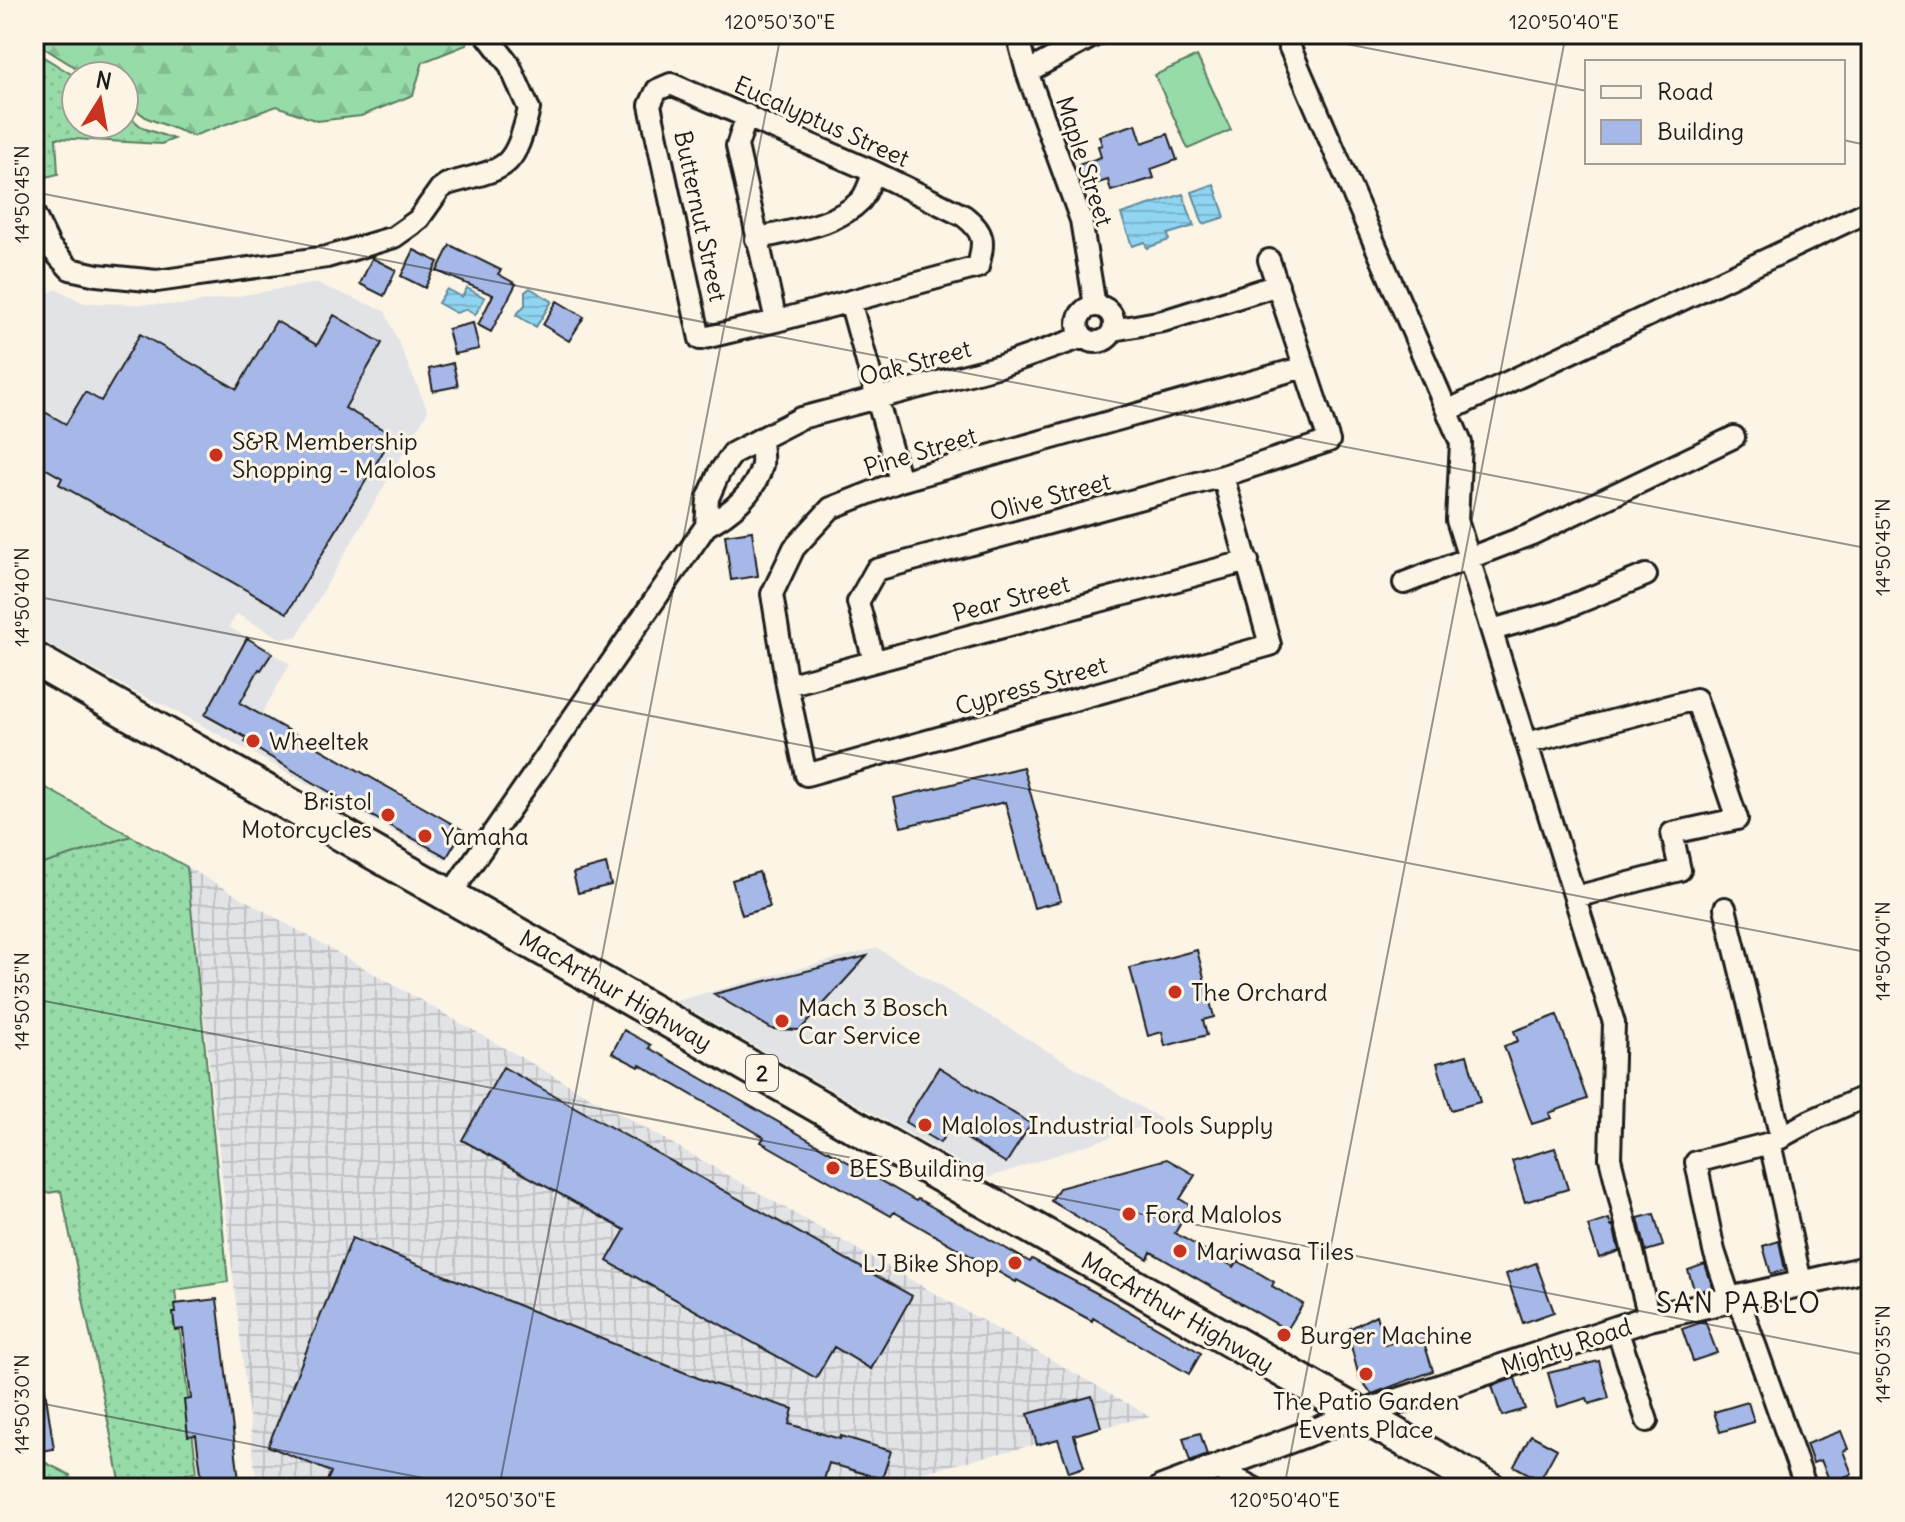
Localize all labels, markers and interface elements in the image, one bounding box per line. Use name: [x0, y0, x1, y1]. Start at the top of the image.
text: 120°50'30"E: [725, 9, 835, 34]
text: 120°50'40"E: [1509, 9, 1619, 34]
north arrow: [60, 60, 140, 140]
legend: [1585, 60, 1845, 164]
text: N: [94, 65, 114, 96]
street label: Eucalyptus Street: [730, 69, 914, 173]
text: Road: [1657, 76, 1713, 106]
street label: Maple Street: [1050, 92, 1120, 230]
text: Building: [1657, 116, 1744, 146]
street label: Butternut Street: [668, 128, 734, 304]
text: 14°50'45"N: [9, 145, 34, 243]
street label: Oak Street: [856, 333, 974, 391]
street label: Pine Street: [860, 420, 980, 482]
place label: S&R Membership Shopping - Malolos: [232, 426, 436, 484]
marker: S&R Membership Shopping - Malolos: [207, 446, 225, 464]
street label: Olive Street: [986, 466, 1114, 526]
text: 14°50'45"N: [1870, 498, 1895, 596]
text: 14°50'40"N: [9, 547, 34, 647]
street label: Pear Street: [949, 568, 1073, 628]
street label: Cypress Street: [952, 649, 1110, 721]
place label: Wheeltek: [269, 726, 369, 756]
marker: Wheeltek: [244, 732, 262, 750]
place label: Bristol Motorcycles: [241, 786, 372, 844]
marker: Bristol Motorcycles: [379, 806, 397, 824]
place label: Yamaha: [441, 821, 529, 851]
marker: Yamaha: [416, 827, 434, 845]
text: 14°50'40"N: [1870, 901, 1895, 1001]
street label: MacArthur Highway: [514, 923, 718, 1057]
text: 14°50'35"N: [9, 952, 34, 1050]
place label: The Orchard: [1191, 977, 1328, 1007]
marker: The Orchard: [1166, 983, 1184, 1001]
place label: Mach 3 Bosch Car Service: [798, 992, 948, 1050]
marker: Mach 3 Bosch Car Service: [773, 1012, 791, 1030]
road number: 2: [746, 1055, 778, 1091]
place label: Malolos Industrial Tools Supply: [941, 1110, 1273, 1140]
marker: Malolos Industrial Tools Supply: [916, 1116, 934, 1134]
place label: BES Building: [849, 1153, 985, 1183]
marker: BES Building: [824, 1159, 842, 1177]
place label: Ford Malolos: [1145, 1199, 1282, 1229]
marker: Ford Malolos: [1120, 1205, 1138, 1223]
place label: Mariwasa Tiles: [1196, 1236, 1354, 1266]
marker: Mariwasa Tiles: [1171, 1242, 1189, 1260]
street label: MacArthur Highway: [1076, 1245, 1280, 1379]
place label: LJ Bike Shop: [863, 1248, 999, 1278]
marker: LJ Bike Shop: [1006, 1254, 1024, 1272]
district label: SAN PABLO: [1656, 1285, 1822, 1321]
text: 14°50'35"N: [1870, 1305, 1895, 1403]
street label: Mighty Road: [1497, 1311, 1635, 1381]
place label: Burger Machine: [1300, 1320, 1472, 1350]
marker: Burger Machine: [1275, 1326, 1293, 1344]
text: 14°50'30"N: [9, 1354, 34, 1454]
marker: The Patio Garden Events Place: [1357, 1365, 1375, 1383]
place label: The Patio Garden Events Place: [1273, 1386, 1459, 1444]
text: 120°50'30"E: [446, 1487, 556, 1512]
text: 120°50'40"E: [1230, 1487, 1340, 1512]

